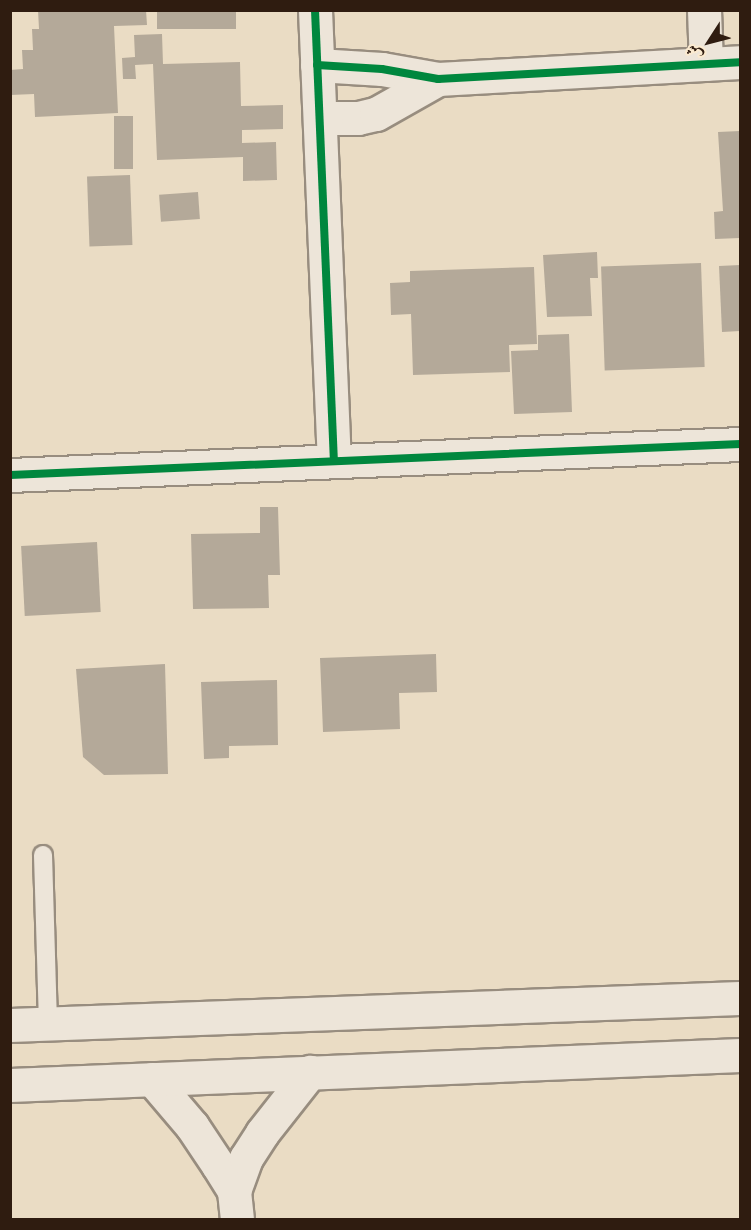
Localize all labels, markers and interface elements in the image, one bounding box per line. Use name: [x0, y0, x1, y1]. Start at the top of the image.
north arrow: [679, 12, 739, 72]
text: ش: [682, 41, 706, 65]

